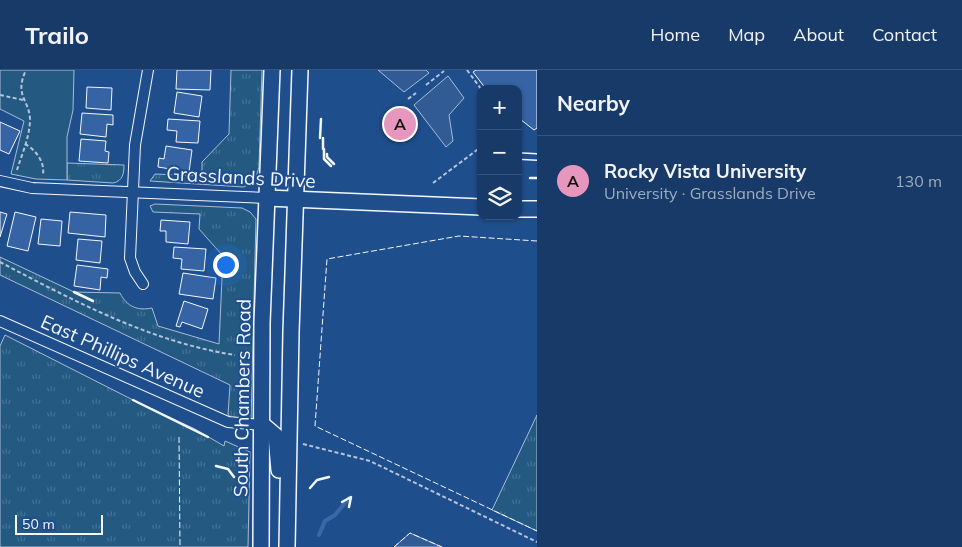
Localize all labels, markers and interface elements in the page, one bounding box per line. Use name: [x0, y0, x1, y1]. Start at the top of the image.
text: Trailo: [25, 20, 89, 50]
text: Home: [650, 23, 700, 46]
text: Map: [728, 23, 765, 46]
text: About: [793, 23, 844, 46]
text: Contact: [872, 23, 937, 46]
map controls: [477, 85, 522, 220]
button: +: [477, 85, 522, 130]
text: Nearby: [557, 90, 630, 116]
pin: A: [384, 105, 416, 143]
button: −: [477, 130, 522, 175]
text: Rocky Vista University: [604, 159, 806, 183]
street label: Grasslands Drive: [166, 161, 316, 193]
text: A: [567, 171, 579, 191]
text: 130 m: [895, 171, 942, 191]
button: layers: [477, 175, 522, 220]
text: University · Grasslands Drive: [604, 183, 816, 203]
your location: [213, 252, 239, 278]
street label: South Chambers Road: [228, 299, 256, 497]
street label: East Phillips Avenue: [37, 309, 209, 403]
scale bar: [15, 512, 102, 535]
text: 50 m: [22, 515, 55, 533]

